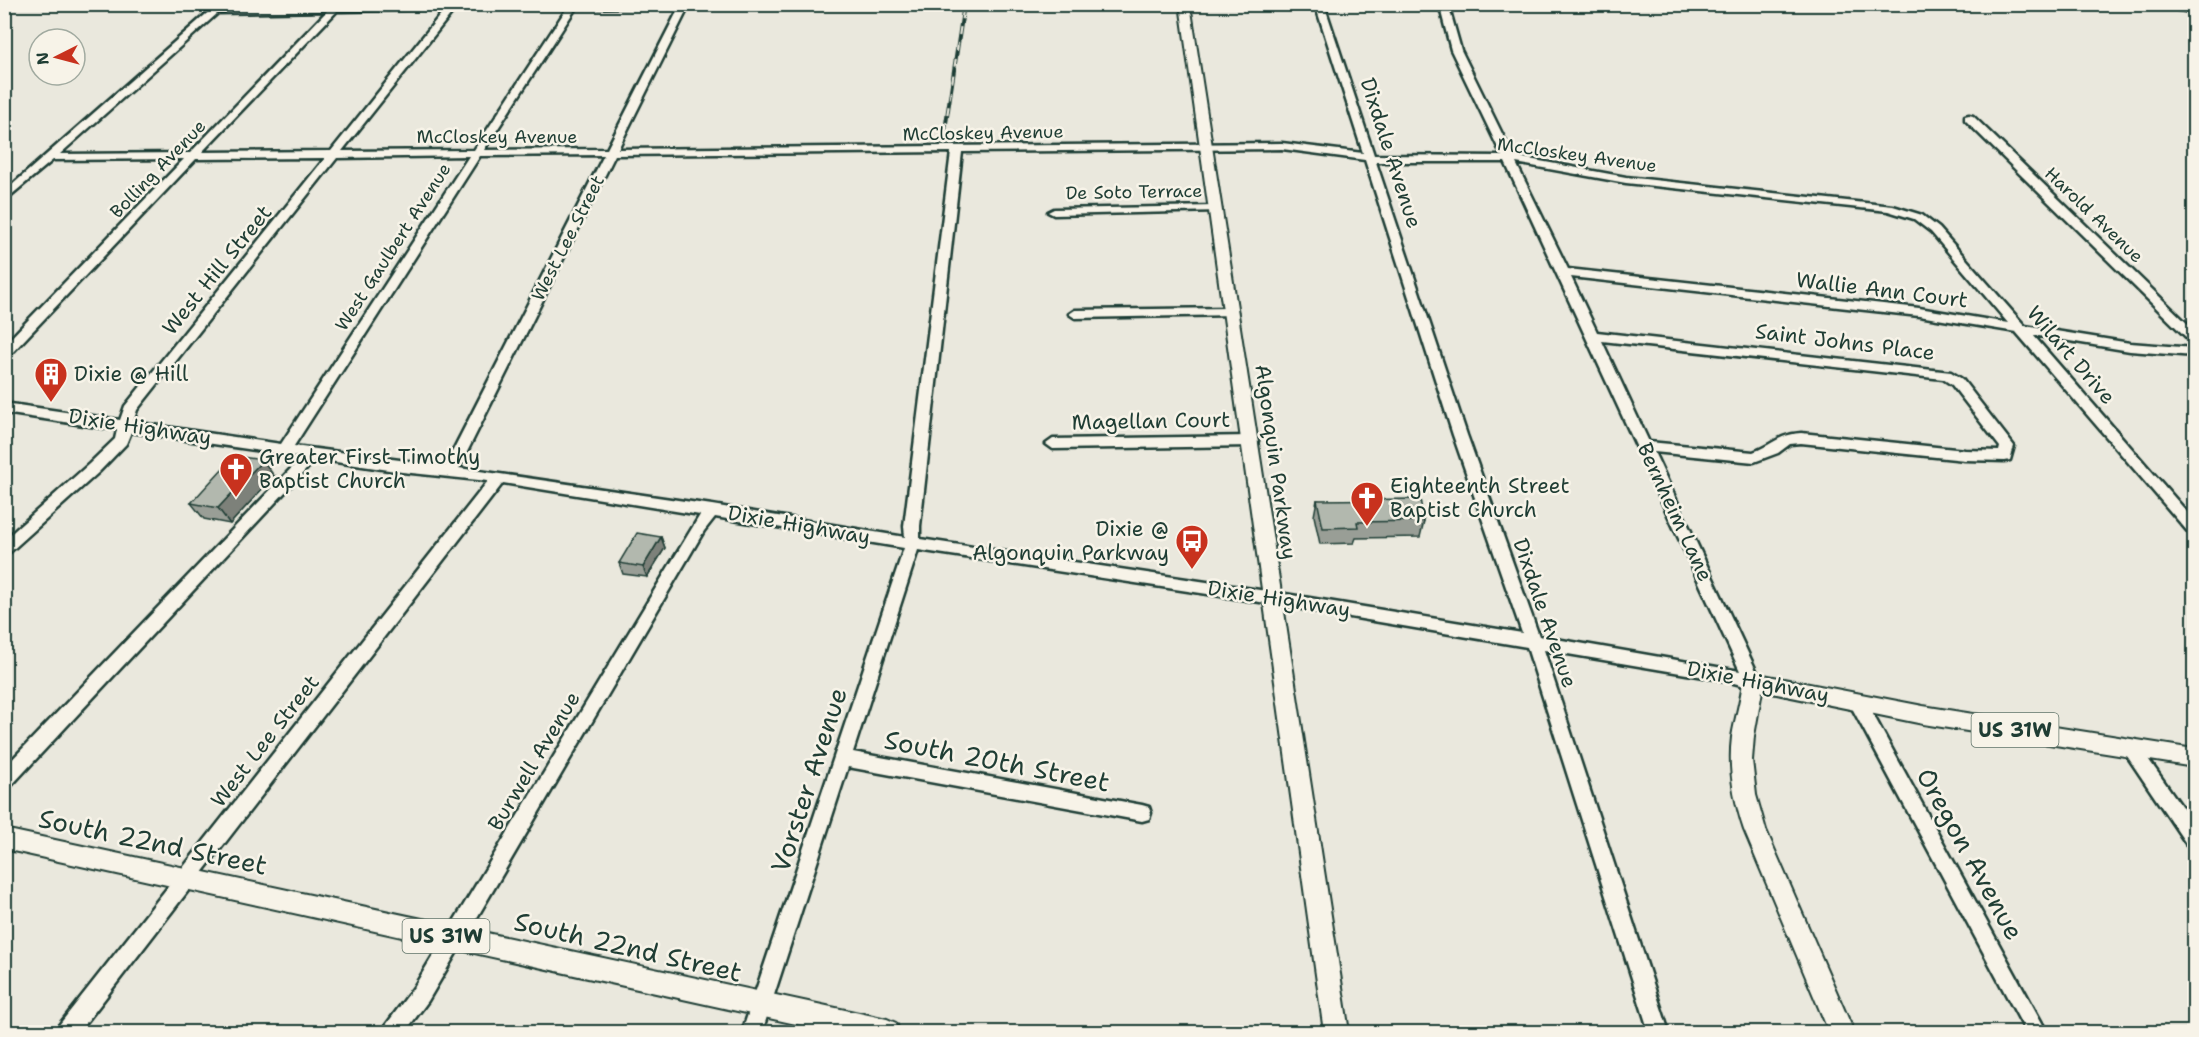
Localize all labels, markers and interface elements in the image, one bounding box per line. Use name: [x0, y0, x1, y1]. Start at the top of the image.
north arrow: [27, 27, 87, 87]
text: N: [31, 51, 54, 66]
street label: Dixdale Avenue: [1354, 74, 1428, 232]
street label: Bolling Avenue: [105, 115, 211, 223]
street label: McCloskey Avenue: [902, 120, 1064, 146]
street label: McCloskey Avenue: [417, 125, 577, 149]
street label: McCloskey Avenue: [1496, 132, 1658, 178]
street label: West Gaulbert Avenue: [330, 158, 456, 336]
street label: Harold Avenue: [2039, 162, 2149, 268]
street label: West Lee Street: [526, 171, 610, 305]
street label: De Soto Terrace: [1065, 179, 1203, 205]
street label: West Hill Street: [156, 199, 278, 341]
street label: Wallie Ann Court: [1794, 266, 1970, 314]
street label: Wilart Drive: [2020, 300, 2122, 410]
street label: Saint Johns Place: [1754, 317, 1936, 367]
building icon: Dixie @ Hill: [33, 356, 69, 403]
place label: Dixie @ Hill: [74, 360, 189, 388]
street label: Algonquin Parkway: [1248, 363, 1304, 561]
street label: Dixie Highway: [67, 402, 213, 452]
street label: Magellan Court: [1072, 406, 1230, 436]
street label: Bernheim Lane: [1631, 438, 1719, 586]
place label: Greater First Timothy Baptist Church: [259, 443, 480, 495]
church icon: Greater First Timothy Baptist Church: [218, 451, 254, 498]
place label: Eighteenth Street Baptist Church: [1390, 472, 1570, 524]
church icon: Eighteenth Street Baptist Church: [1349, 480, 1385, 527]
street label: Dixie Highway: [725, 499, 873, 551]
place label: Dixie @ Algonquin Parkway: [972, 515, 1169, 567]
bus stop icon: Dixie @ Algonquin Parkway: [1174, 523, 1210, 570]
street label: Dixdale Avenue: [1506, 535, 1584, 691]
street label: Dixie Highway: [1206, 574, 1352, 624]
street label: Dixie Highway: [1684, 654, 1832, 710]
street label: West Lee Street: [204, 669, 326, 813]
street label: Vorster Avenue: [762, 683, 855, 877]
street label: Burwell Avenue: [481, 686, 587, 836]
road number: US 31W: [1972, 713, 2058, 747]
street label: South 20th Street: [881, 721, 1113, 800]
street label: Oregon Avenue: [1909, 761, 2032, 946]
street label: South 22nd Street: [36, 800, 271, 883]
street label: South 22nd Street: [511, 903, 745, 990]
road number: US 31W: [402, 919, 490, 953]

